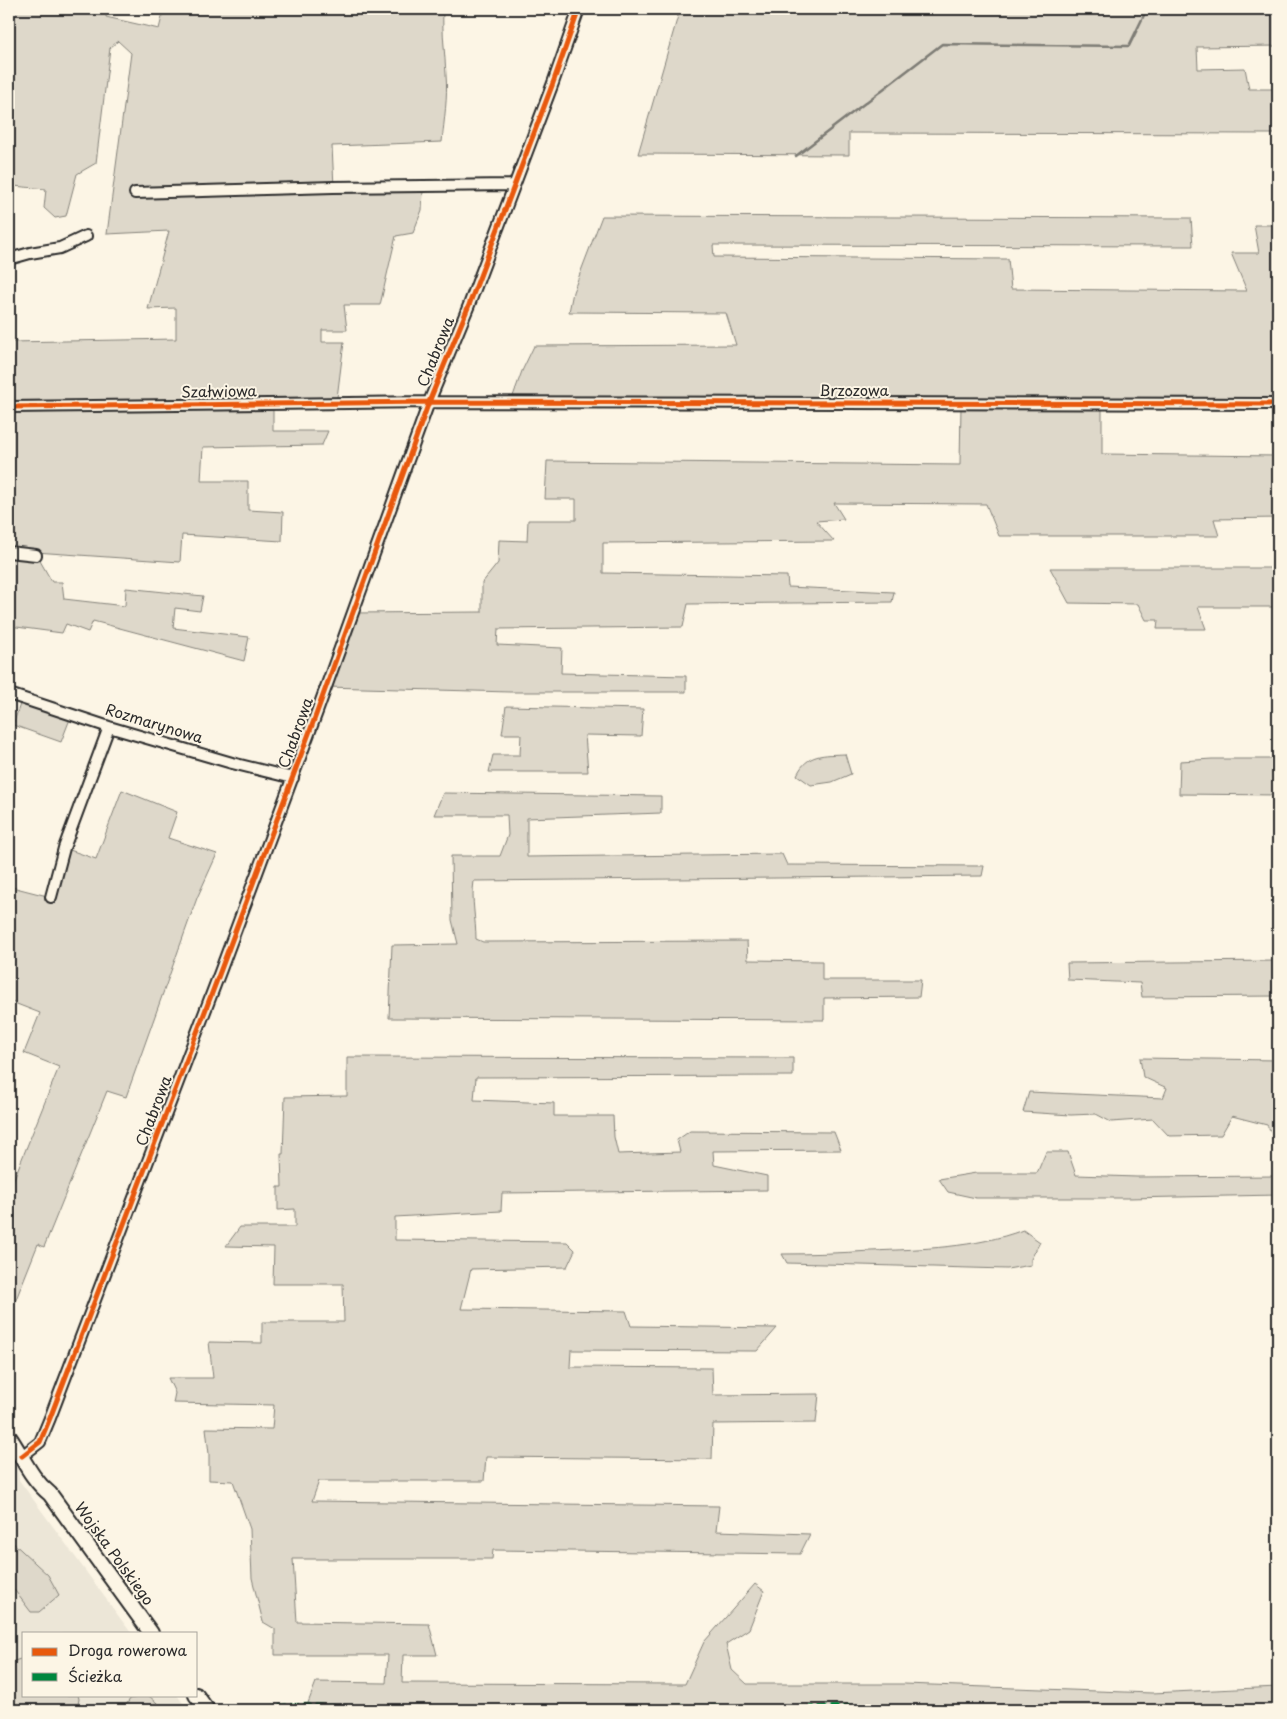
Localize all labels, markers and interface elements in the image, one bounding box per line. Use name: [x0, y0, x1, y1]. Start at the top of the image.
street label: Chabrowa: [410, 312, 459, 390]
street label: Szałwiowa: [181, 378, 258, 403]
street label: Brzozowa: [819, 378, 889, 401]
street label: Chabrowa: [271, 693, 318, 771]
street label: Rozmarynowa: [103, 697, 207, 749]
street label: Chabrowa: [129, 1071, 177, 1149]
street label: Wojska Polskiego: [70, 1497, 161, 1609]
legend: [22, 1632, 198, 1696]
text: Droga rowerowa: [68, 1638, 187, 1661]
text: Ścieżka: [68, 1664, 123, 1687]

